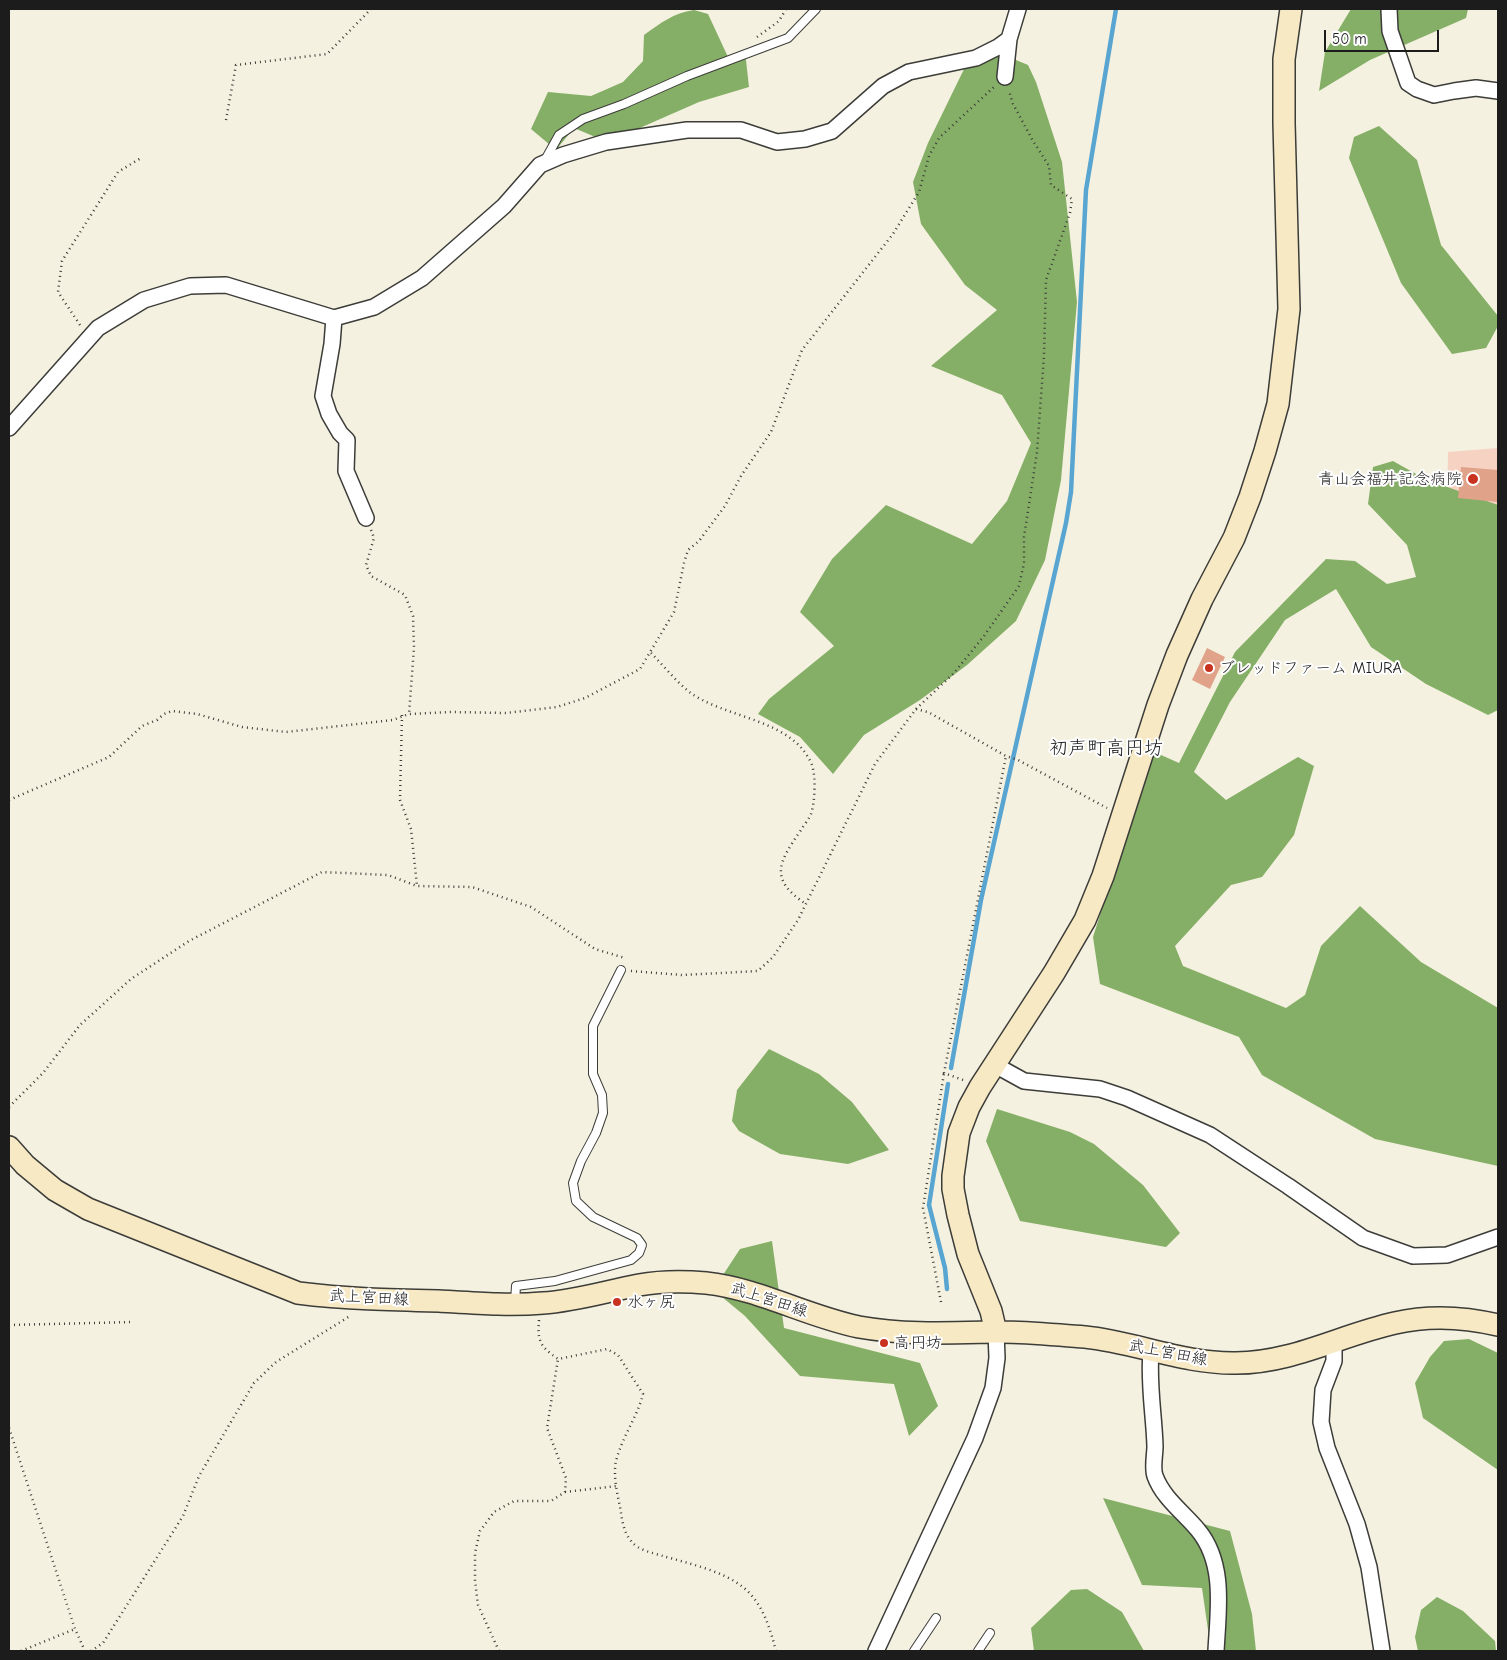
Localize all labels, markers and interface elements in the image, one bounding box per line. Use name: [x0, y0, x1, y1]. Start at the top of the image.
scale bar: [1327, 20, 1442, 52]
text: 50 m: [1332, 30, 1367, 48]
place label: 青山会福井記念病院: [1318, 469, 1462, 489]
marker: 青山会福井記念病院: [1466, 472, 1480, 486]
place label: ブレッドファーム MIURA: [1219, 658, 1402, 678]
marker: ブレッドファーム MIURA: [1203, 662, 1215, 674]
district label: 初声町高円坊: [1049, 738, 1163, 760]
street label: 武上宮田線: [728, 1279, 810, 1321]
street label: 武上宮田線: [329, 1286, 409, 1310]
place label: 水ヶ尻: [627, 1292, 675, 1312]
marker: 水ヶ尻: [611, 1296, 623, 1308]
place label: 高円坊: [894, 1333, 942, 1353]
street label: 武上宮田線: [1127, 1336, 1209, 1370]
marker: 高円坊: [878, 1337, 890, 1349]

